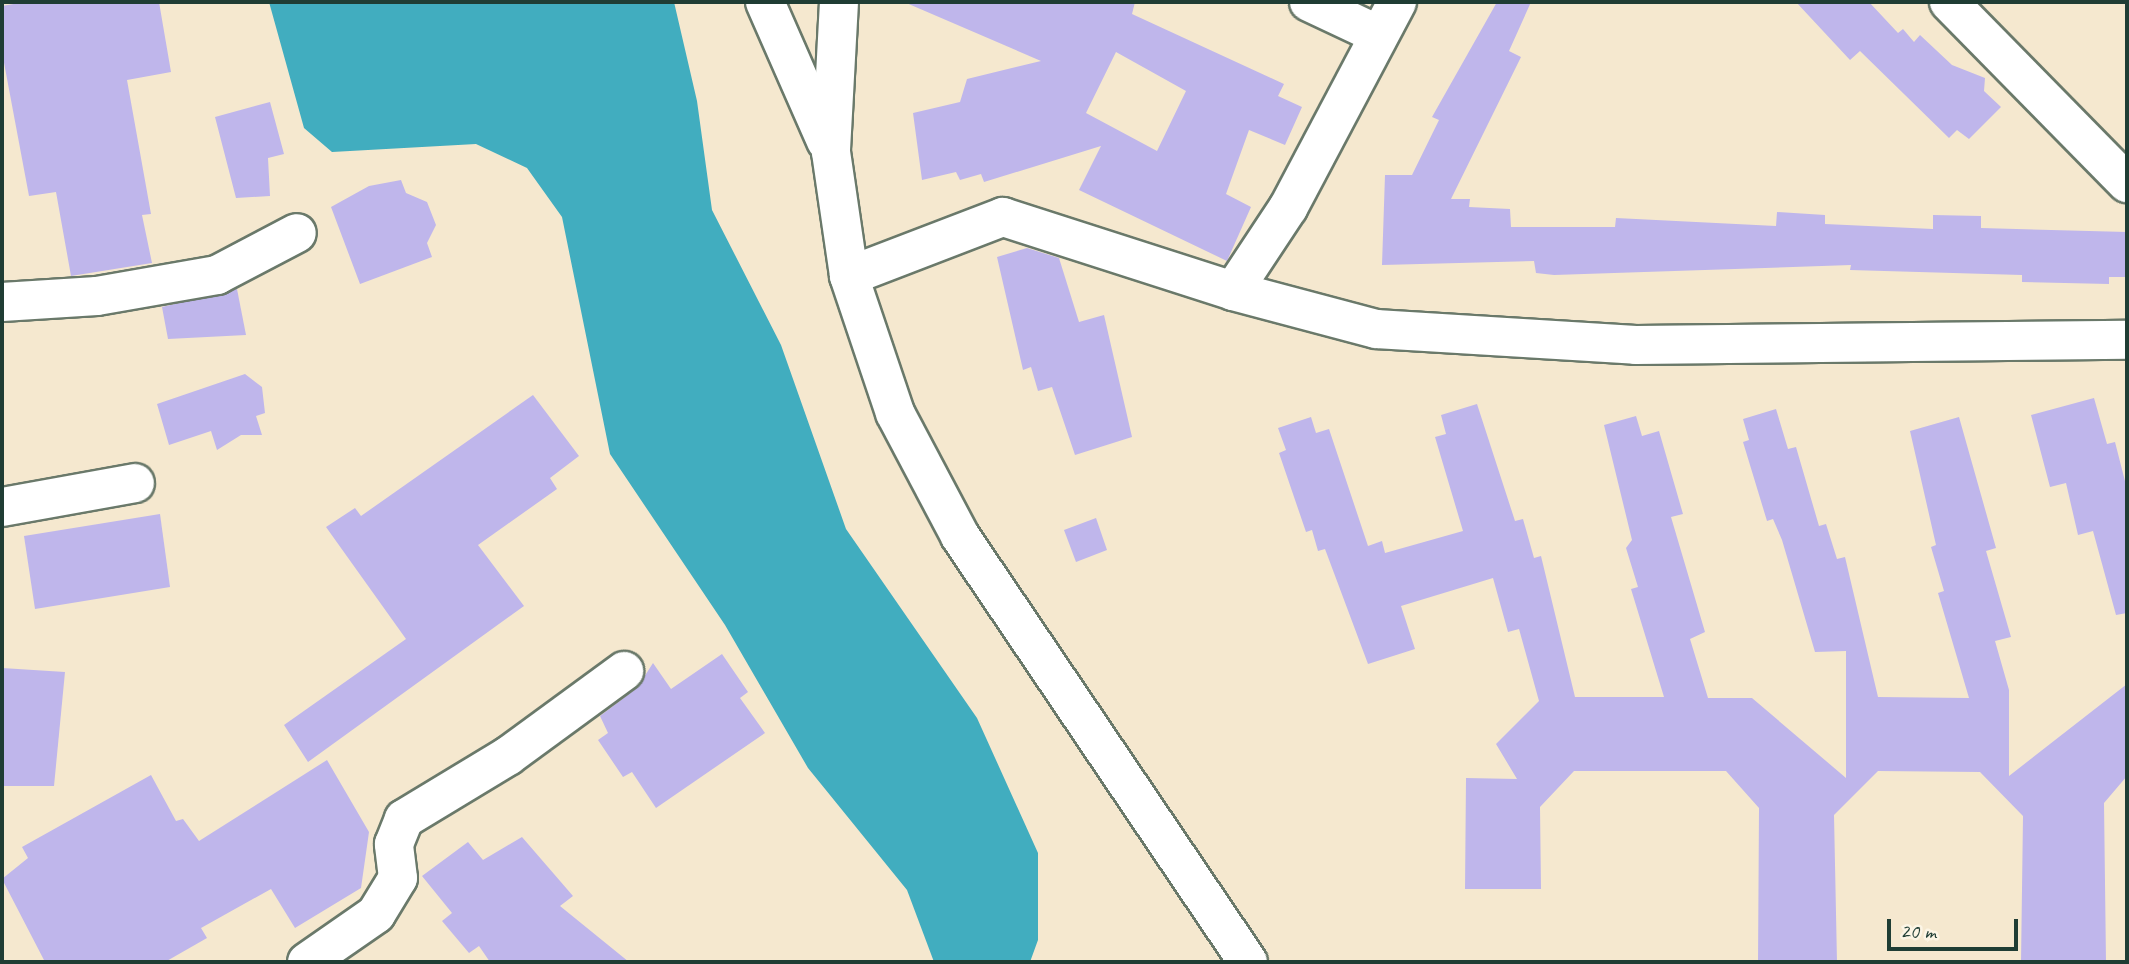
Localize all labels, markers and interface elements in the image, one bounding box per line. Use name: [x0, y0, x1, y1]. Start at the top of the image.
scale bar: [1891, 904, 2022, 948]
text: 20 m: [1900, 918, 1936, 944]

